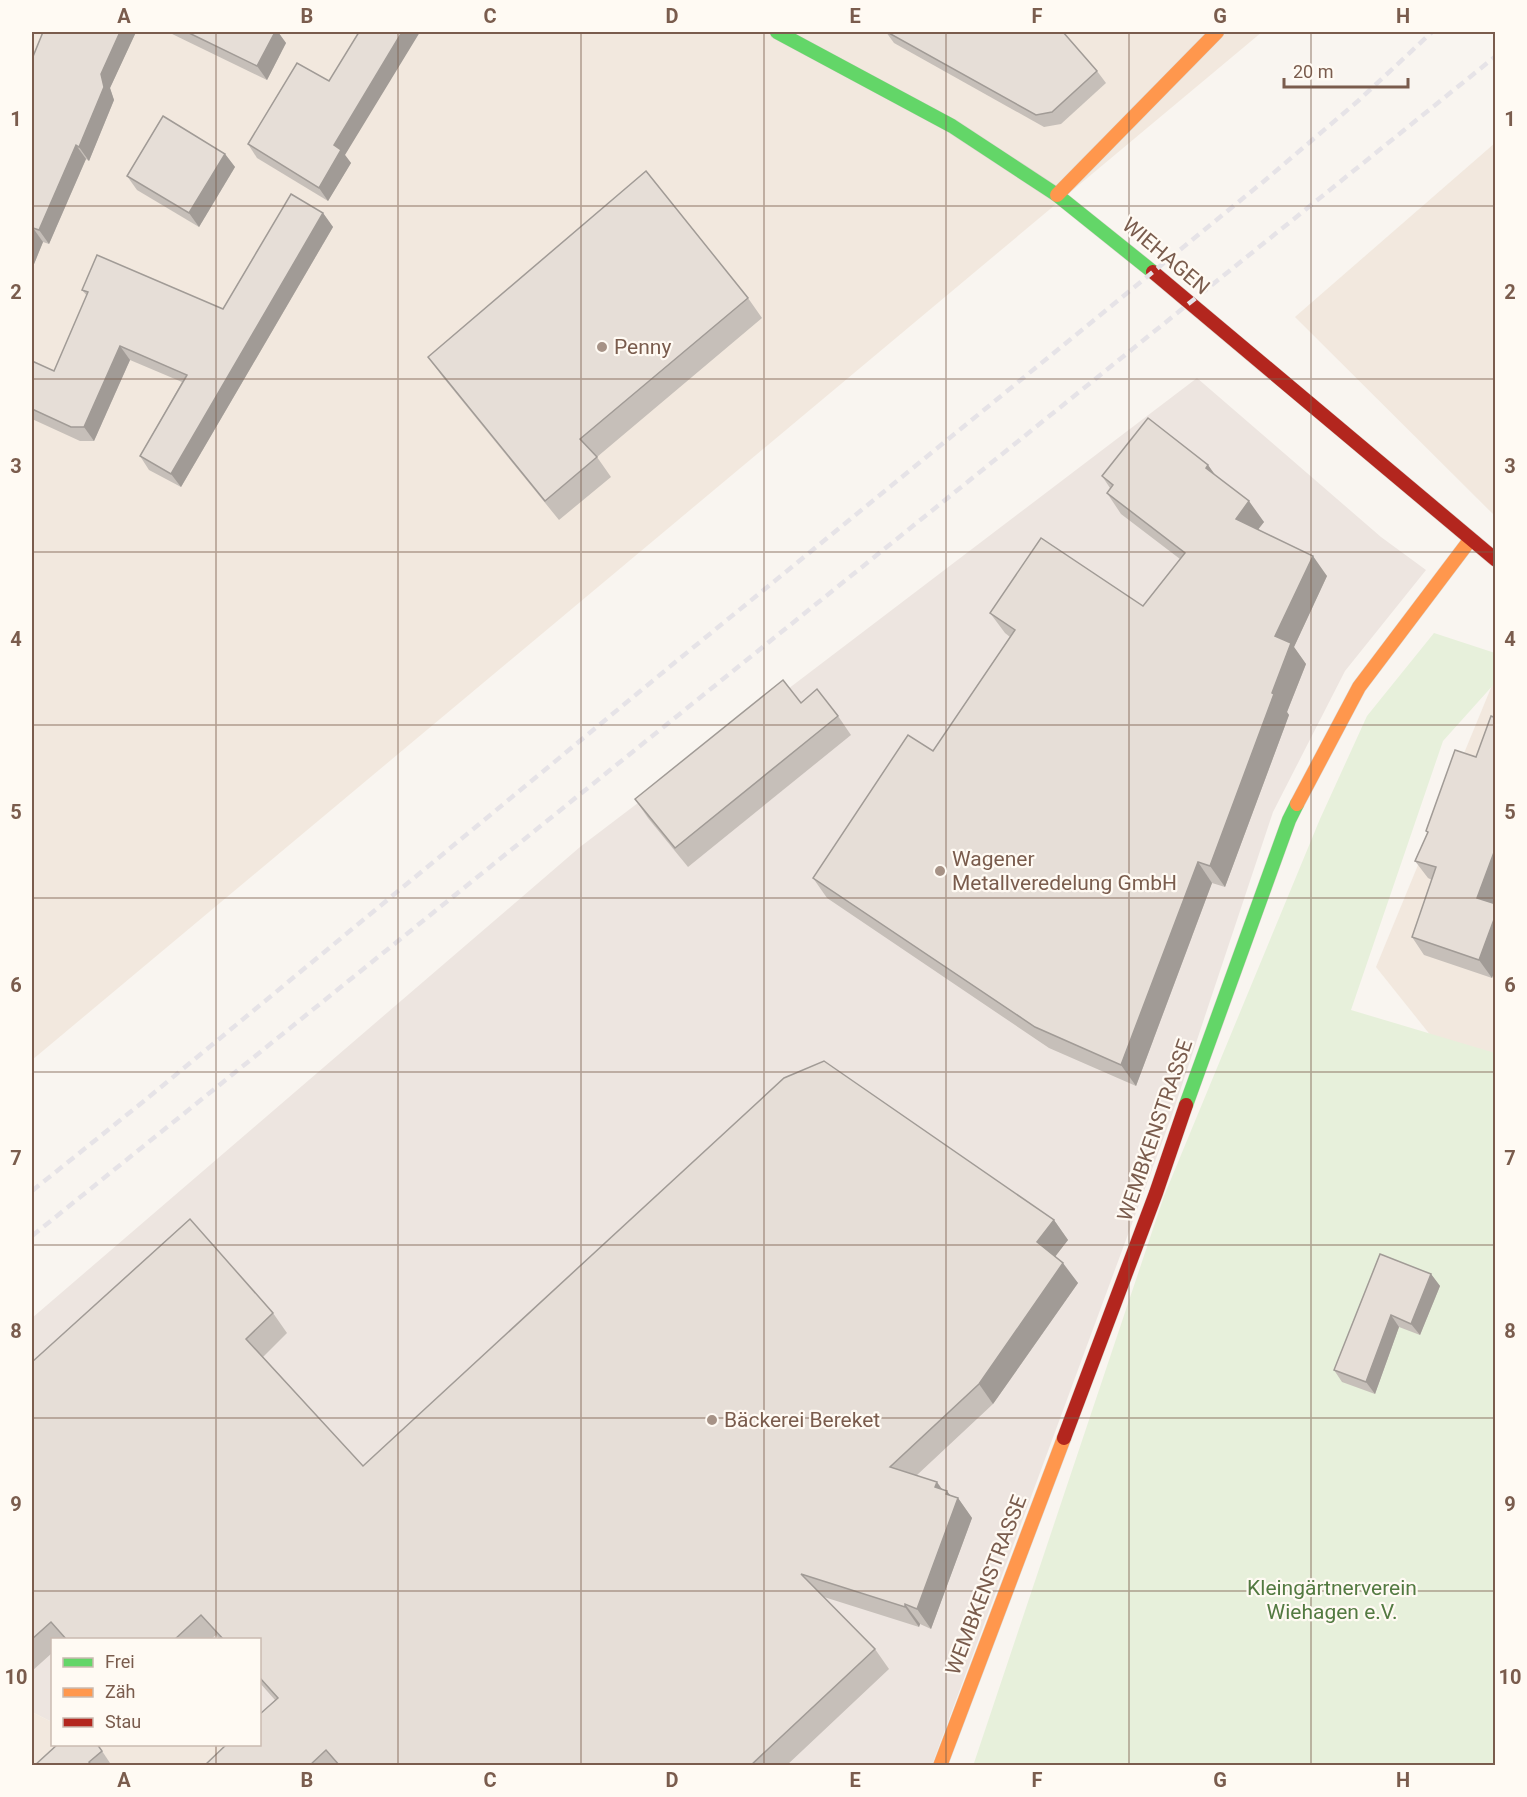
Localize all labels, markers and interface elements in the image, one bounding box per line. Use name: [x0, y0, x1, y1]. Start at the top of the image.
text: A: [117, 4, 131, 28]
text: B: [301, 4, 313, 28]
text: C: [483, 4, 497, 28]
text: D: [666, 4, 679, 28]
text: E: [849, 4, 861, 28]
text: F: [1032, 4, 1043, 28]
text: G: [1213, 4, 1227, 28]
text: H: [1396, 4, 1410, 28]
scale bar: [1284, 51, 1408, 89]
text: 20 m: [1293, 61, 1333, 82]
text: 1: [10, 107, 22, 131]
text: 1: [1504, 107, 1516, 131]
street label: WIEHAGEN: [1118, 213, 1214, 299]
text: 2: [10, 280, 22, 304]
text: 2: [1504, 280, 1516, 304]
place label: Penny: [614, 335, 671, 359]
marker: Penny: [595, 340, 609, 354]
text: 3: [10, 454, 22, 478]
text: 3: [1504, 454, 1516, 478]
text: 4: [10, 627, 22, 651]
text: 4: [1504, 627, 1516, 651]
text: 5: [10, 800, 22, 824]
text: 5: [1504, 800, 1516, 824]
place label: Wagener Metallveredelung GmbH: [952, 847, 1177, 895]
marker: Wagener Metallveredelung GmbH: [933, 864, 947, 878]
text: 6: [10, 973, 22, 997]
text: 6: [1504, 973, 1516, 997]
street label: WEMBKENSTRASSE: [1113, 1036, 1197, 1224]
text: 7: [10, 1146, 22, 1170]
text: 7: [1504, 1146, 1516, 1170]
text: 8: [10, 1319, 22, 1343]
text: 8: [1504, 1319, 1516, 1343]
place label: Bäckerei Bereket: [724, 1408, 880, 1432]
marker: Bäckerei Bereket: [705, 1413, 719, 1427]
text: 9: [10, 1492, 22, 1516]
street label: WEMBKENSTRASSE: [941, 1492, 1031, 1678]
text: 9: [1504, 1492, 1516, 1516]
park label: Kleingärtnerverein Wiehagen e.V.: [1247, 1576, 1417, 1624]
legend: [51, 1638, 261, 1746]
text: Frei: [105, 1651, 135, 1672]
text: 10: [5, 1665, 27, 1689]
text: 10: [1499, 1665, 1521, 1689]
text: Zäh: [105, 1681, 136, 1702]
text: Stau: [105, 1711, 141, 1732]
text: A: [117, 1768, 131, 1792]
text: B: [301, 1768, 313, 1792]
text: C: [483, 1768, 497, 1792]
text: D: [666, 1768, 679, 1792]
text: E: [849, 1768, 861, 1792]
text: F: [1032, 1768, 1043, 1792]
text: G: [1213, 1768, 1227, 1792]
text: H: [1396, 1768, 1410, 1792]

